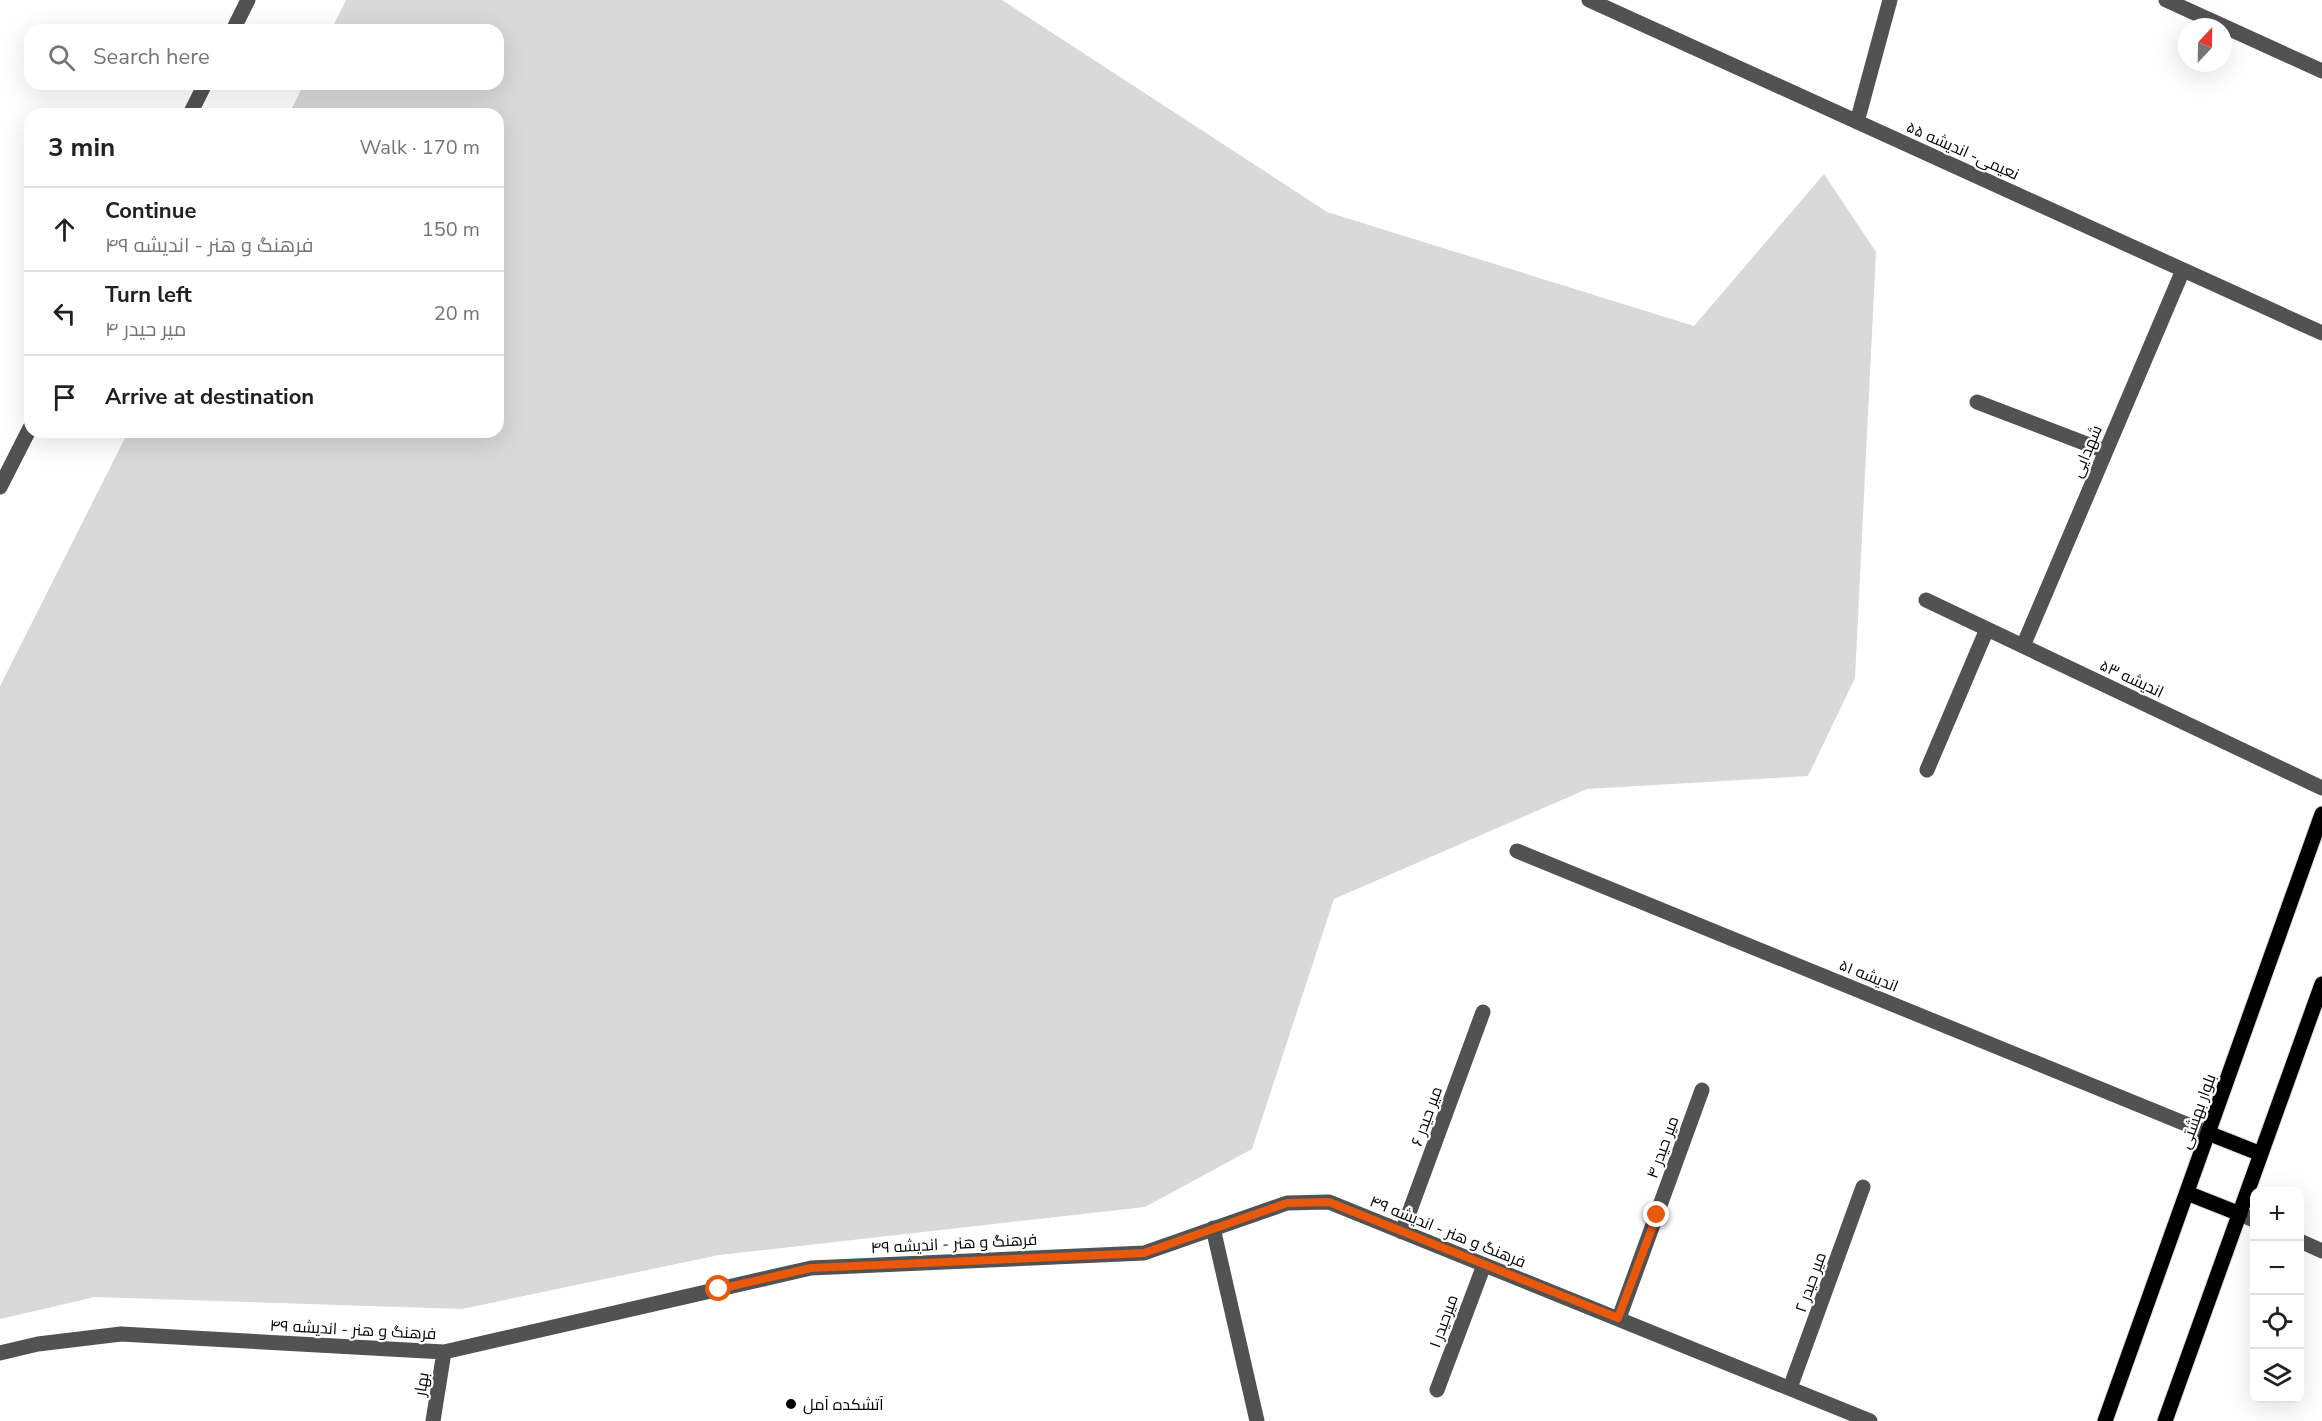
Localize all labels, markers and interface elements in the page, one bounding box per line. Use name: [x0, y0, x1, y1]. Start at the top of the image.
north arrow: [2178, 18, 2232, 72]
search box: [24, 24, 504, 90]
icon: search: [45, 41, 78, 74]
text: Search here: [93, 42, 210, 72]
street label: نعیمی- اندیشه ۵۵: [1903, 116, 2022, 186]
text: 3 min: [48, 130, 115, 165]
text: Walk · 170 m: [360, 134, 480, 161]
text: Continue: [105, 196, 196, 226]
icon: ahead: [48, 213, 81, 246]
text: 150 m: [422, 216, 480, 243]
text: فرهنگ و هنر - اندیشه ۴۹: [105, 232, 313, 259]
text: Turn left: [105, 280, 192, 310]
icon: left: [48, 297, 81, 330]
text: 20 m: [434, 300, 480, 327]
text: میر حیدر ۴: [105, 316, 186, 343]
icon: arrive: [48, 381, 81, 414]
text: Arrive at destination: [105, 382, 314, 412]
street label: شهدایی: [2066, 422, 2108, 481]
street label: اندیشه ۵۳: [2096, 655, 2167, 703]
street label: اندیشه ۵۱: [1836, 954, 1902, 998]
street label: بلوار بهشتی: [2174, 1071, 2222, 1152]
street label: میر حیدر ۶: [1406, 1083, 1448, 1149]
street label: میر حیدر ۴: [1641, 1113, 1684, 1182]
map controls: [2250, 1187, 2304, 1403]
button: +: [2250, 1187, 2304, 1241]
street label: فرهنگ و هنر - اندیشه ۴۹: [1366, 1191, 1529, 1273]
route end: [1643, 1201, 1669, 1227]
street label: فرهنگ و هنر - اندیشه ۴۹: [870, 1229, 1038, 1259]
button: −: [2250, 1241, 2304, 1295]
street label: میر حیدر ۲: [1790, 1249, 1832, 1316]
route start: [705, 1275, 731, 1301]
street label: میرحیدر ۱: [1424, 1292, 1464, 1351]
button: locate: [2250, 1295, 2304, 1349]
street label: فرهنگ و هنر - اندیشه ۴۹: [269, 1315, 437, 1345]
button: layers: [2250, 1349, 2304, 1403]
street label: بهار: [409, 1371, 435, 1399]
place label: آتشکده آمل: [803, 1394, 884, 1416]
marker: آتشکده آمل: [784, 1397, 798, 1411]

